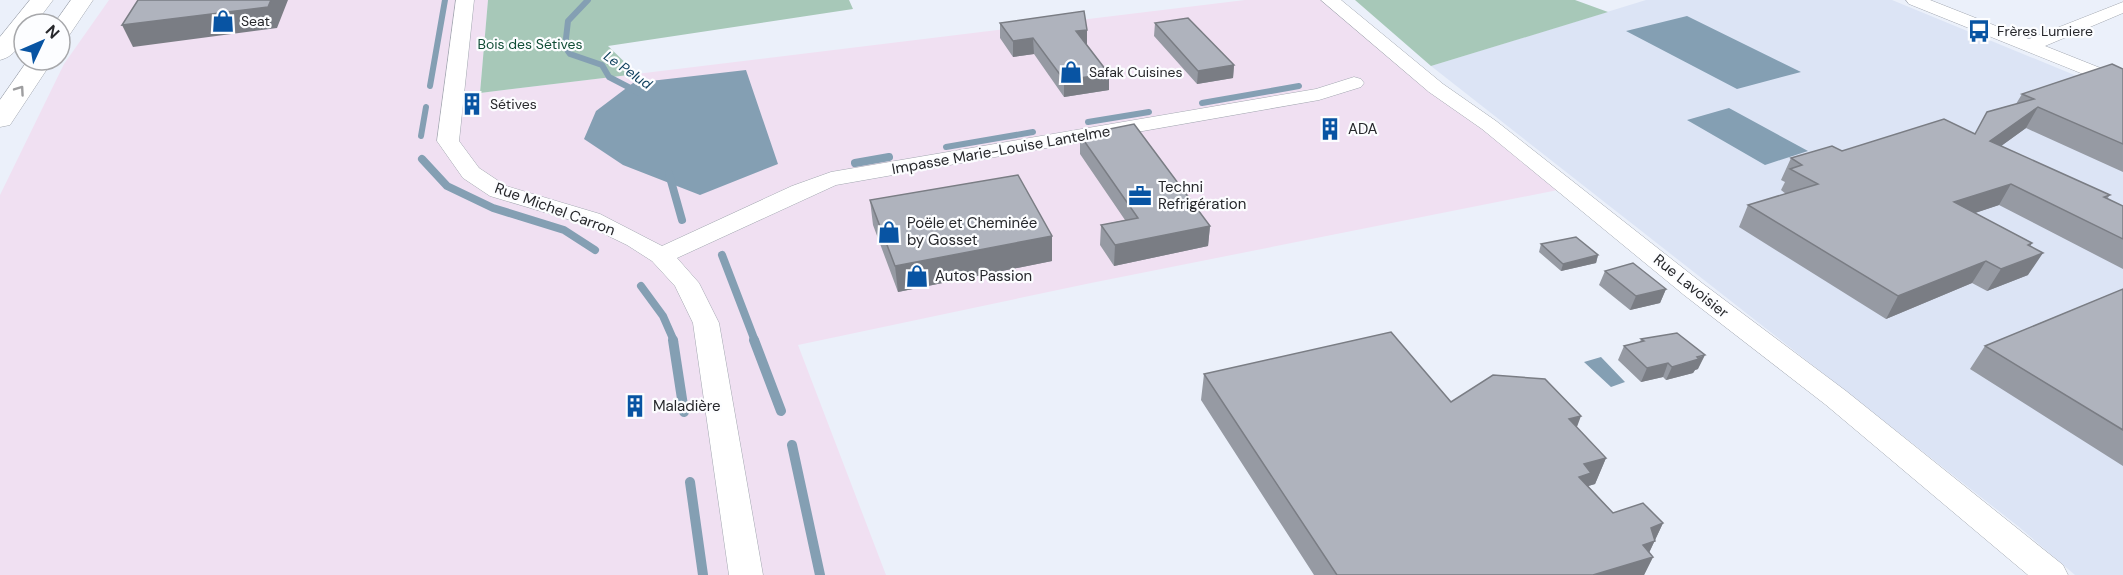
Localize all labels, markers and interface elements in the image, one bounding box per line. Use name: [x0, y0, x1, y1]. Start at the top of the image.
shop icon: Seat: [210, 8, 236, 34]
north arrow: [12, 12, 72, 72]
place label: Seat: [241, 12, 270, 30]
bus stop icon: Frères Lumiere: [1966, 18, 1992, 44]
text: N: [41, 20, 64, 43]
place label: Frères Lumiere: [1997, 22, 2093, 40]
park label: Bois des Sétives: [477, 35, 583, 53]
water label: Le Pelud: [600, 47, 656, 93]
shop icon: Safak Cuisines: [1058, 59, 1084, 85]
place label: Safak Cuisines: [1089, 63, 1182, 81]
one-way arrow: [13, 85, 24, 96]
building icon: Sétives: [459, 91, 485, 117]
place label: Sétives: [490, 95, 537, 113]
building icon: ADA: [1317, 116, 1343, 142]
place label: ADA: [1348, 119, 1378, 139]
street label: Impasse Marie-Louise Lantelme: [890, 121, 1112, 179]
place label: Techni Refrigération: [1158, 177, 1246, 214]
street label: Rue Michel Carron: [492, 178, 618, 240]
office icon: Techni Refrigération: [1127, 183, 1153, 209]
place label: Poële et Cheminée by Gosset: [907, 213, 1037, 250]
shop icon: Poële et Cheminée by Gosset: [876, 219, 902, 245]
street label: Rue Lavoisier: [1649, 250, 1733, 323]
shop icon: Autos Passion: [904, 263, 930, 289]
place label: Autos Passion: [935, 266, 1032, 286]
building icon: Maladière: [622, 393, 648, 419]
place label: Maladière: [653, 396, 721, 416]

